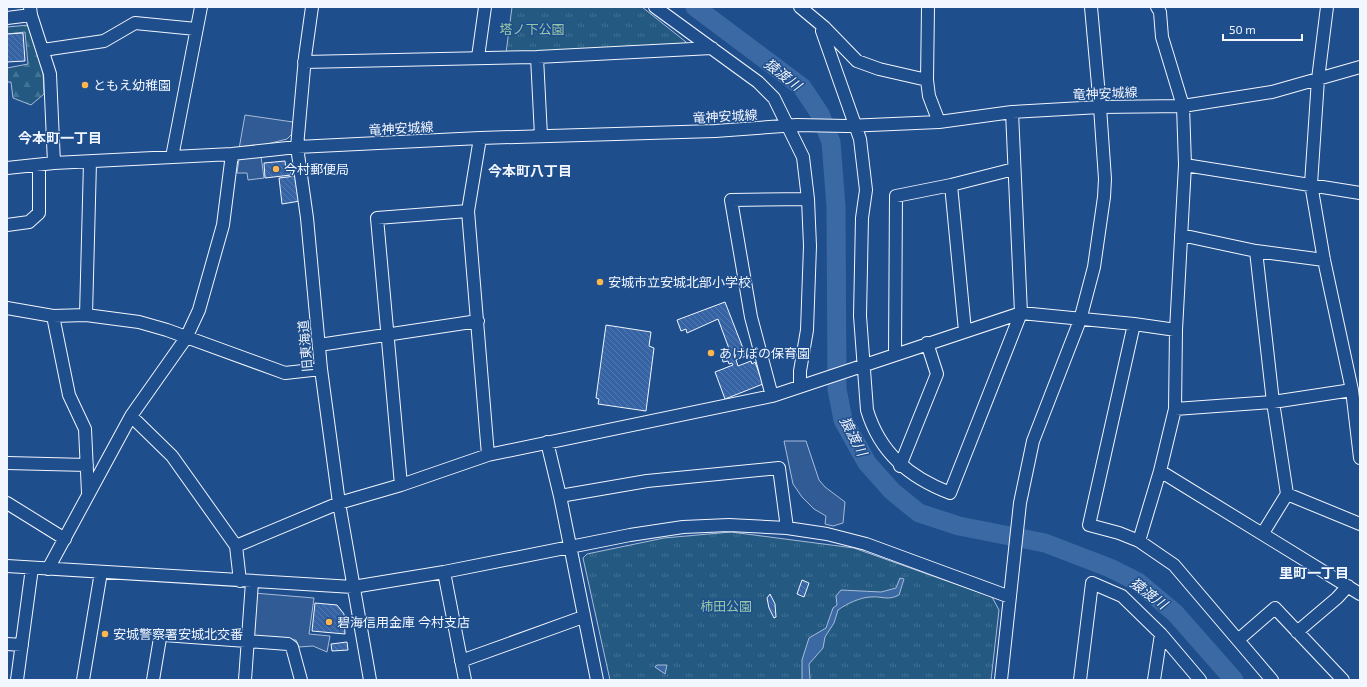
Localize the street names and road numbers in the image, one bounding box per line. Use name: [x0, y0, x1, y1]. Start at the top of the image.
street label: 竜神安城線: [1072, 84, 1138, 102]
street label: 竜神安城線: [692, 106, 758, 126]
street label: 竜神安城線: [368, 118, 434, 138]
street label: 旧東海道: [295, 319, 315, 373]

